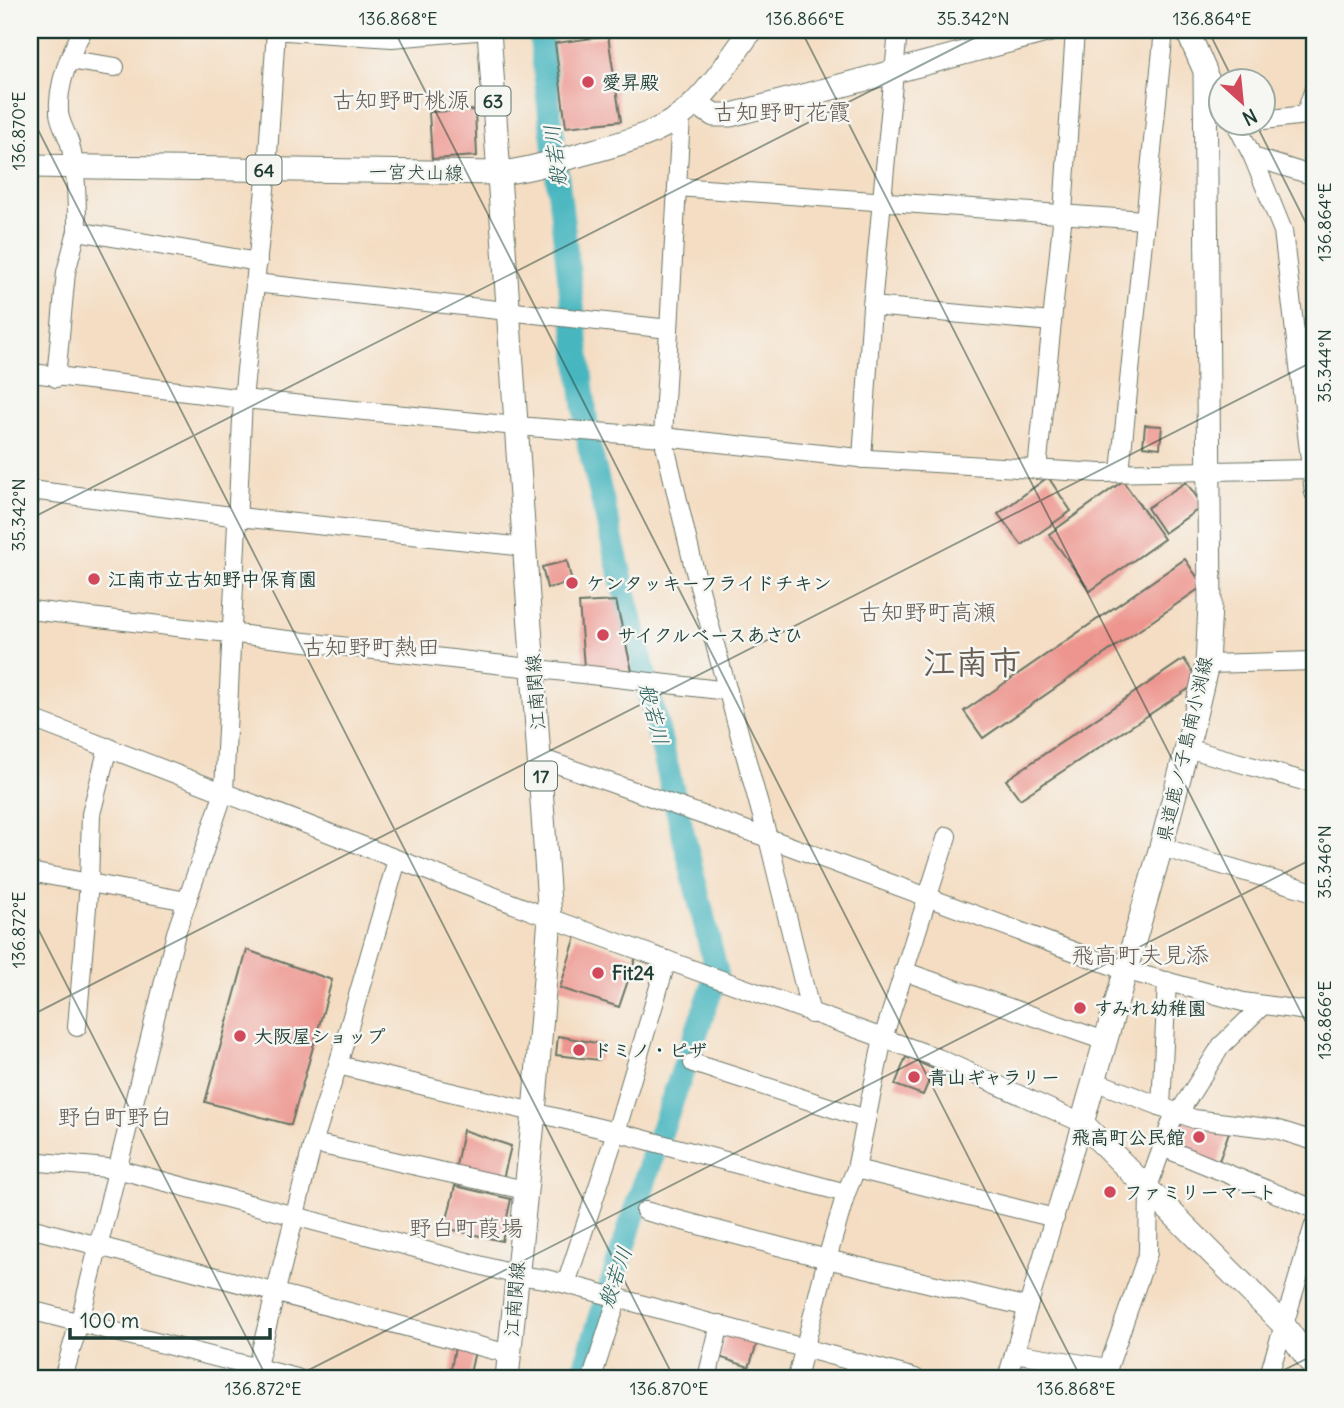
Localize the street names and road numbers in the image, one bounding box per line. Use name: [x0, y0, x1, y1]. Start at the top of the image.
road number: 63: [476, 86, 510, 116]
road number: 64: [246, 155, 282, 184]
street label: 一宮犬山線: [368, 159, 464, 185]
street label: 江南関線: [520, 653, 550, 731]
street label: 県道鹿ノ子島南小渕線: [1151, 654, 1217, 844]
road number: 17: [525, 762, 557, 790]
street label: 江南関線: [499, 1260, 529, 1338]

